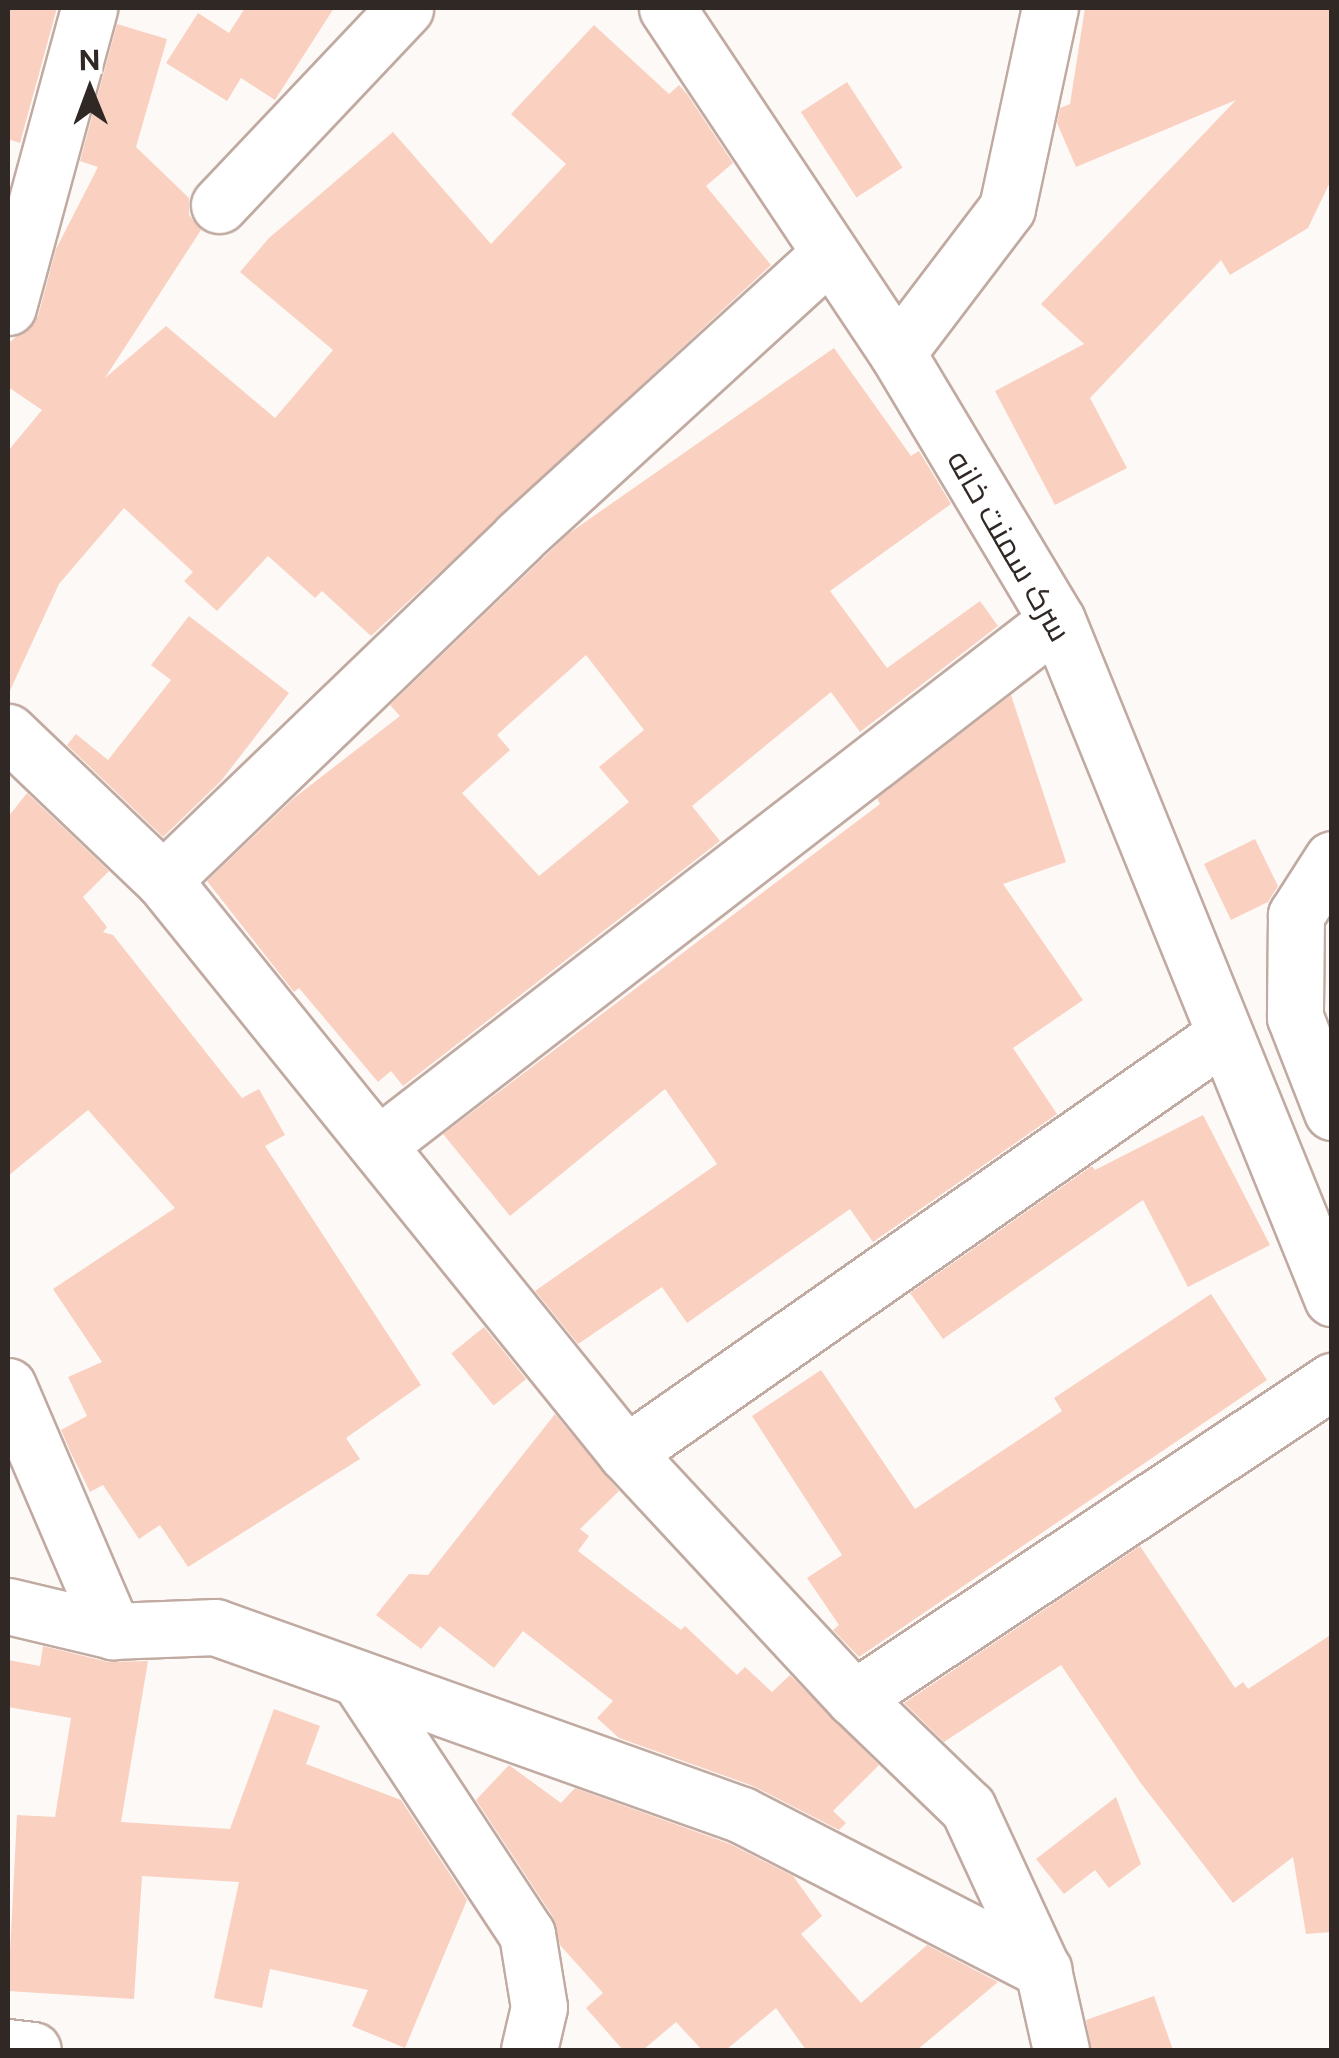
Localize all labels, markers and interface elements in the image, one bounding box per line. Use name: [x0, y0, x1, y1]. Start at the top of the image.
north arrow: [40, 40, 140, 140]
text: N: [78, 43, 101, 76]
street label: سرک سمنت خانه: [939, 444, 1079, 648]

